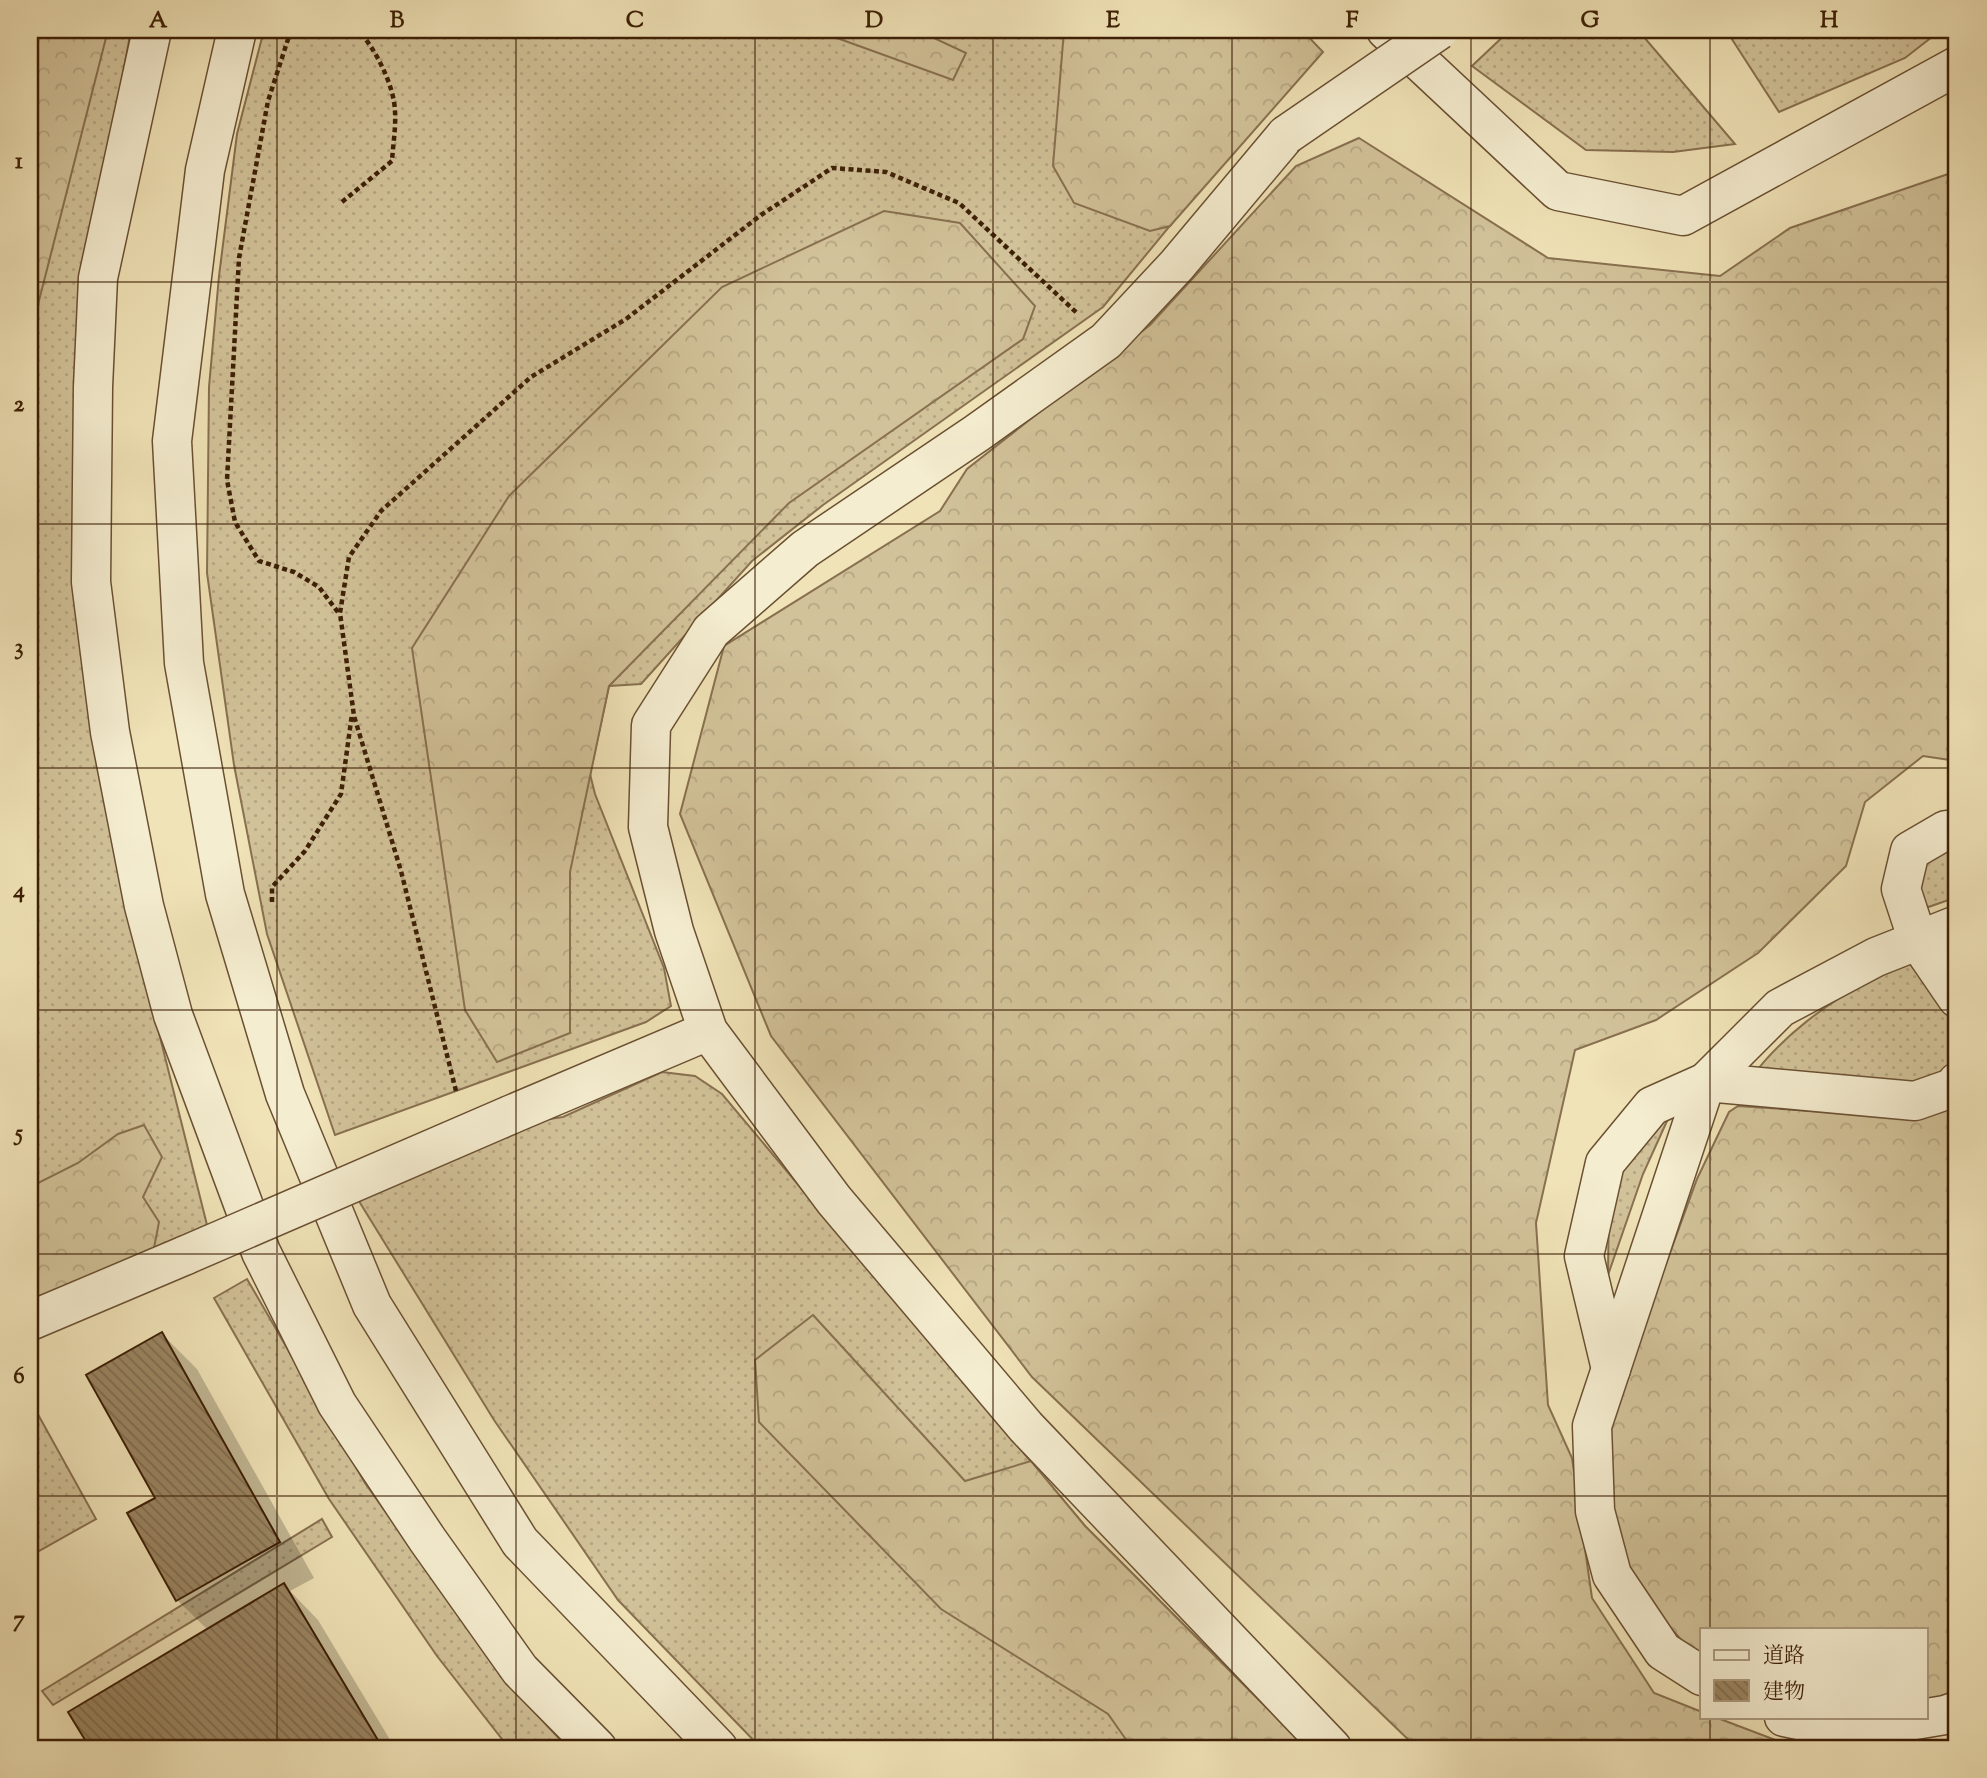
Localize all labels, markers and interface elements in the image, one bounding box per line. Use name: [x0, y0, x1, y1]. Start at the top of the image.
text: A: [149, 5, 168, 38]
text: B: [390, 5, 405, 38]
text: C: [626, 5, 644, 38]
text: D: [865, 5, 883, 38]
text: E: [1106, 5, 1120, 38]
text: F: [1346, 5, 1359, 38]
text: G: [1581, 5, 1600, 38]
text: H: [1820, 5, 1839, 38]
text: 1: [15, 146, 23, 179]
text: 2: [14, 389, 25, 422]
text: 3: [14, 632, 24, 665]
text: 4: [12, 875, 25, 908]
text: 5: [13, 1118, 23, 1151]
text: 6: [13, 1361, 25, 1394]
text: 7: [13, 1604, 25, 1637]
legend: [1700, 1628, 1927, 1718]
text: 道路: [1763, 1642, 1805, 1672]
text: 建物: [1763, 1678, 1805, 1708]

